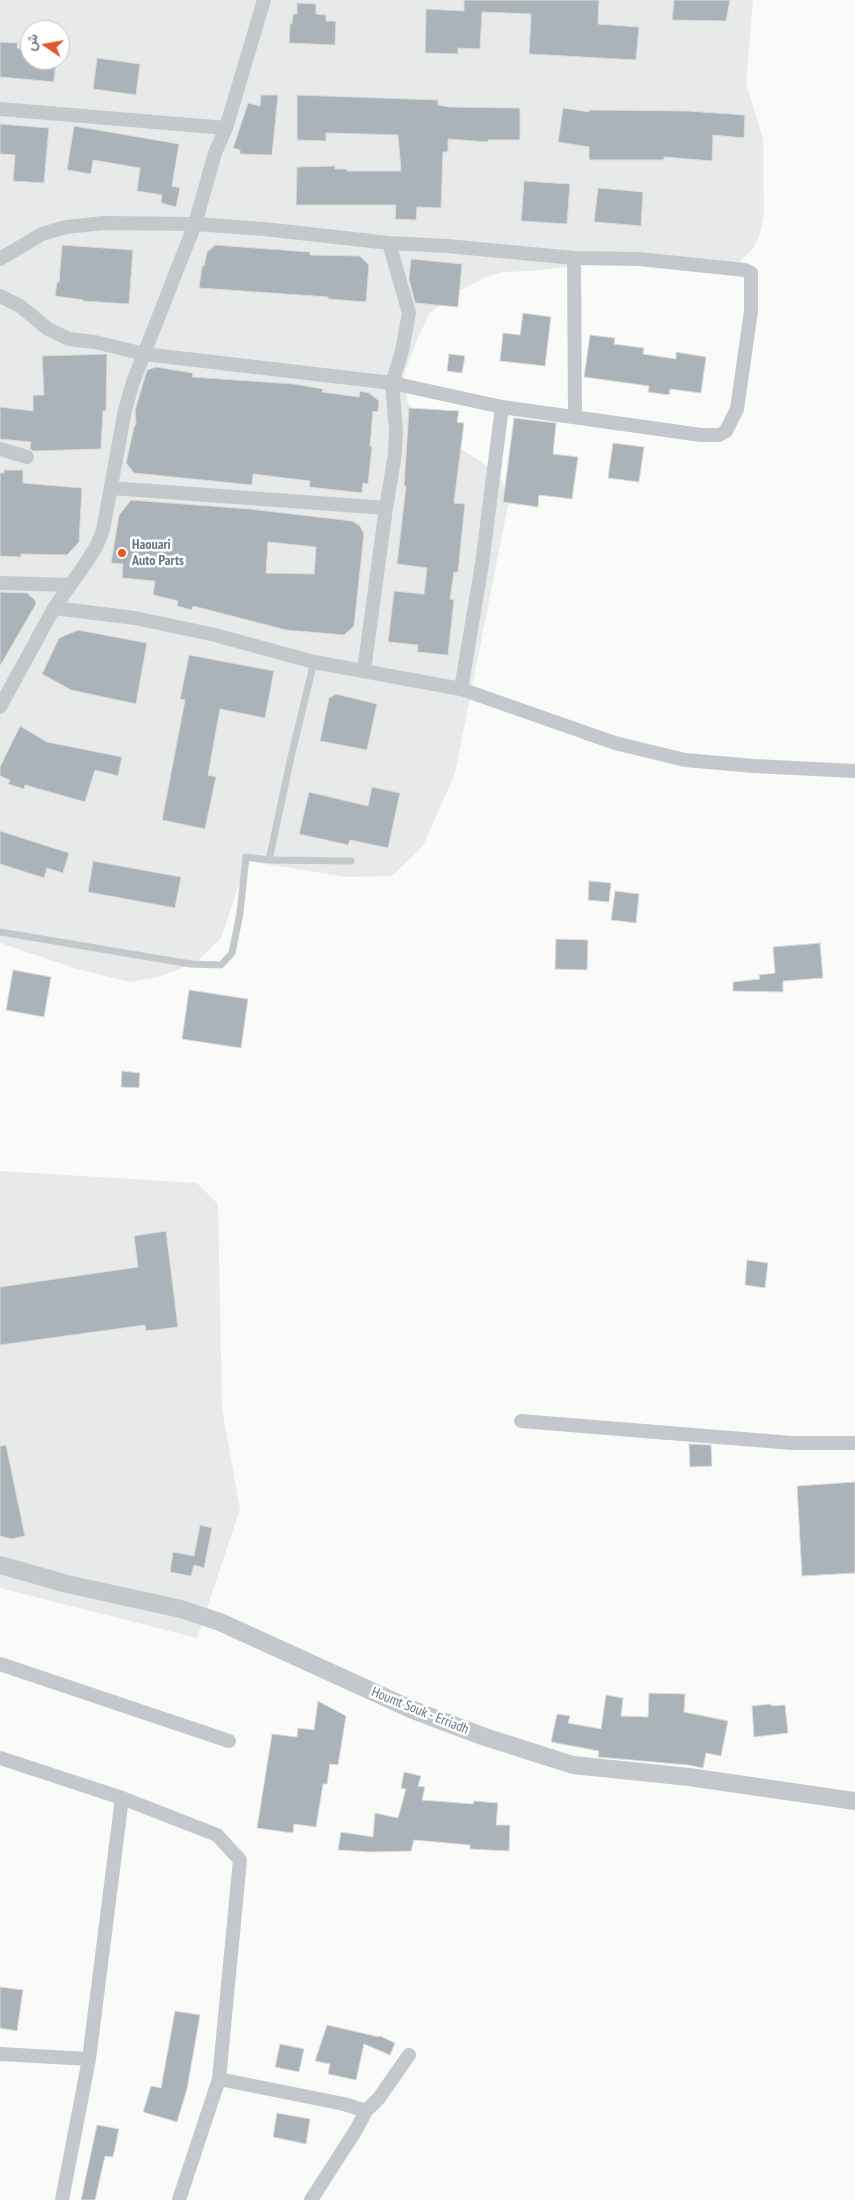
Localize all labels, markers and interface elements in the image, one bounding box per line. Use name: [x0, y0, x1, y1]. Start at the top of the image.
north arrow: [20, 20, 70, 70]
text: ش: [21, 32, 42, 52]
place label: Haouari Auto Parts: [132, 537, 184, 570]
marker: Haouari Auto Parts: [116, 547, 128, 559]
street label: Houmt Souk - Erriadh: [369, 1684, 471, 1738]

